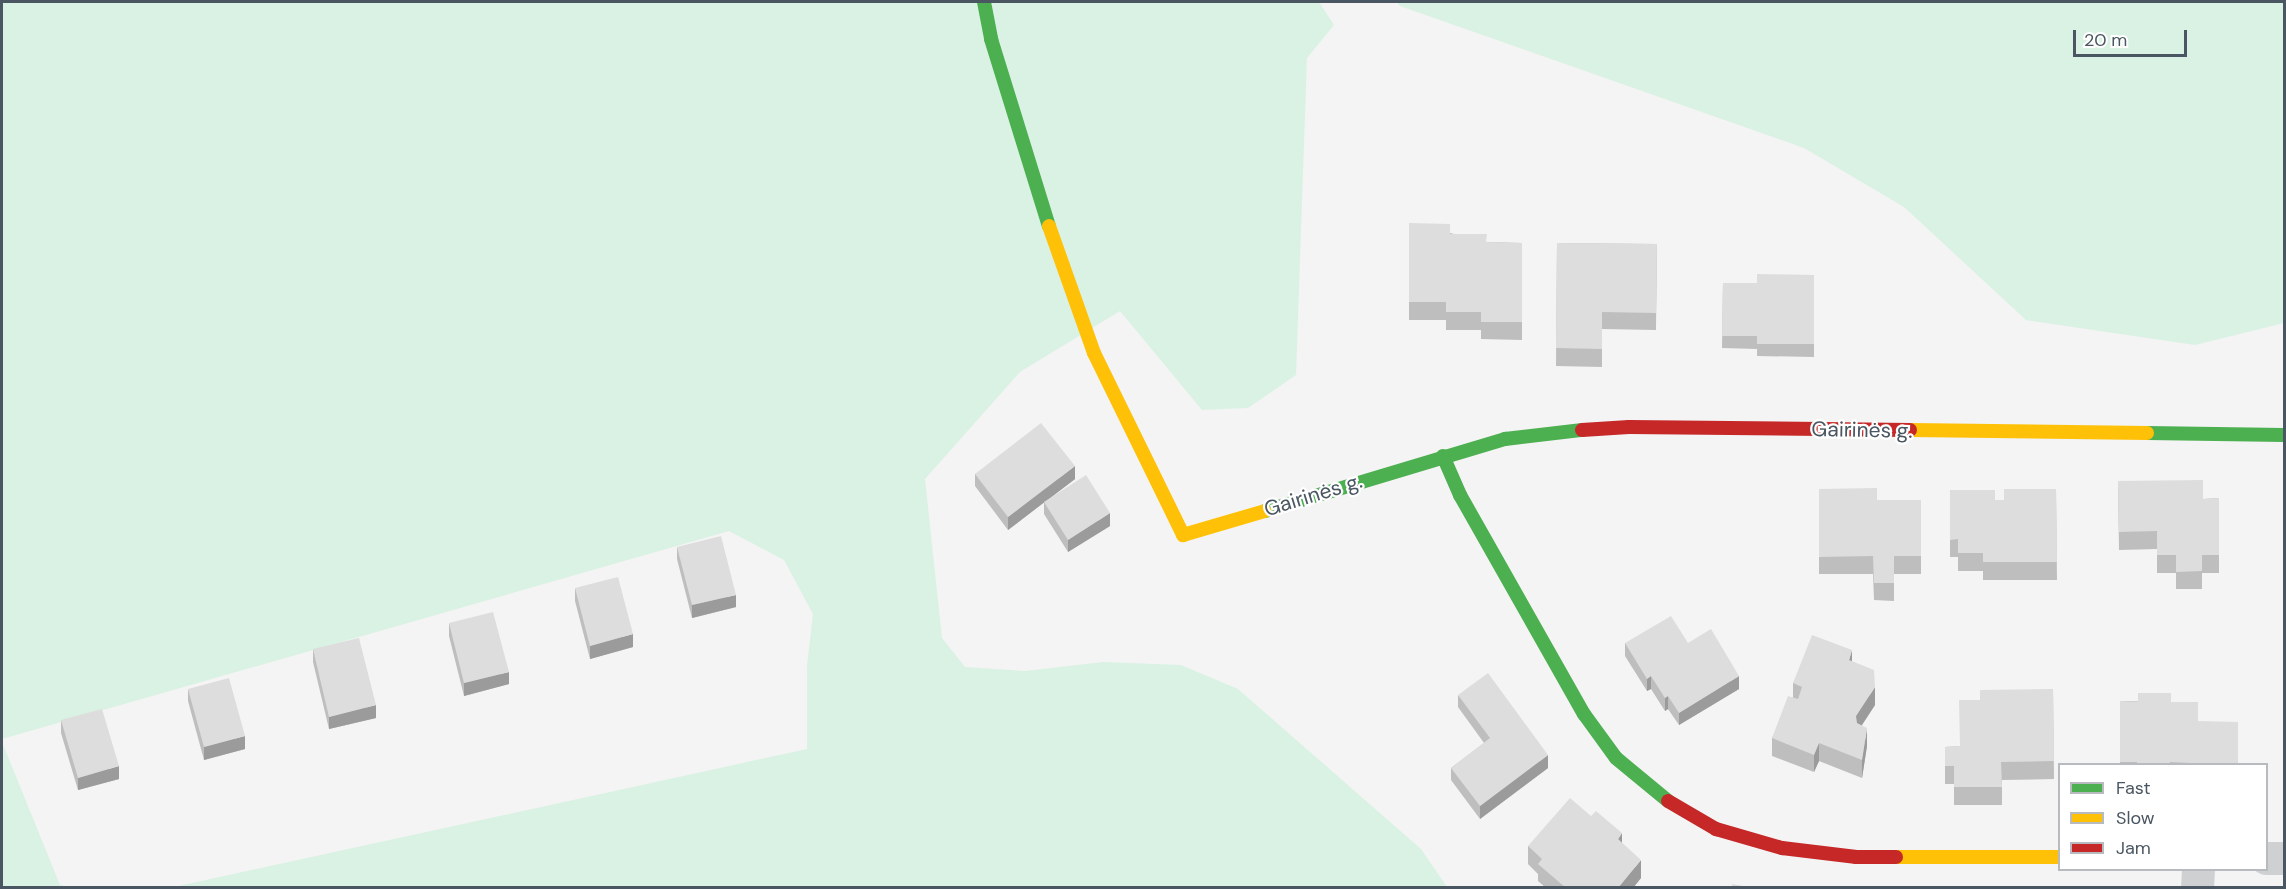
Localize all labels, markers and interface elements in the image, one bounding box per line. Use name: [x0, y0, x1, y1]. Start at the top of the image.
scale bar: [2076, 18, 2190, 56]
text: 20 m: [2084, 28, 2127, 52]
street label: Gairinės g.: [1811, 417, 1913, 443]
street label: Gairinės g.: [1261, 468, 1365, 522]
legend: [2058, 763, 2268, 871]
text: Fast: [2116, 776, 2151, 800]
text: Slow: [2116, 806, 2155, 830]
text: Jam: [2116, 836, 2151, 860]

